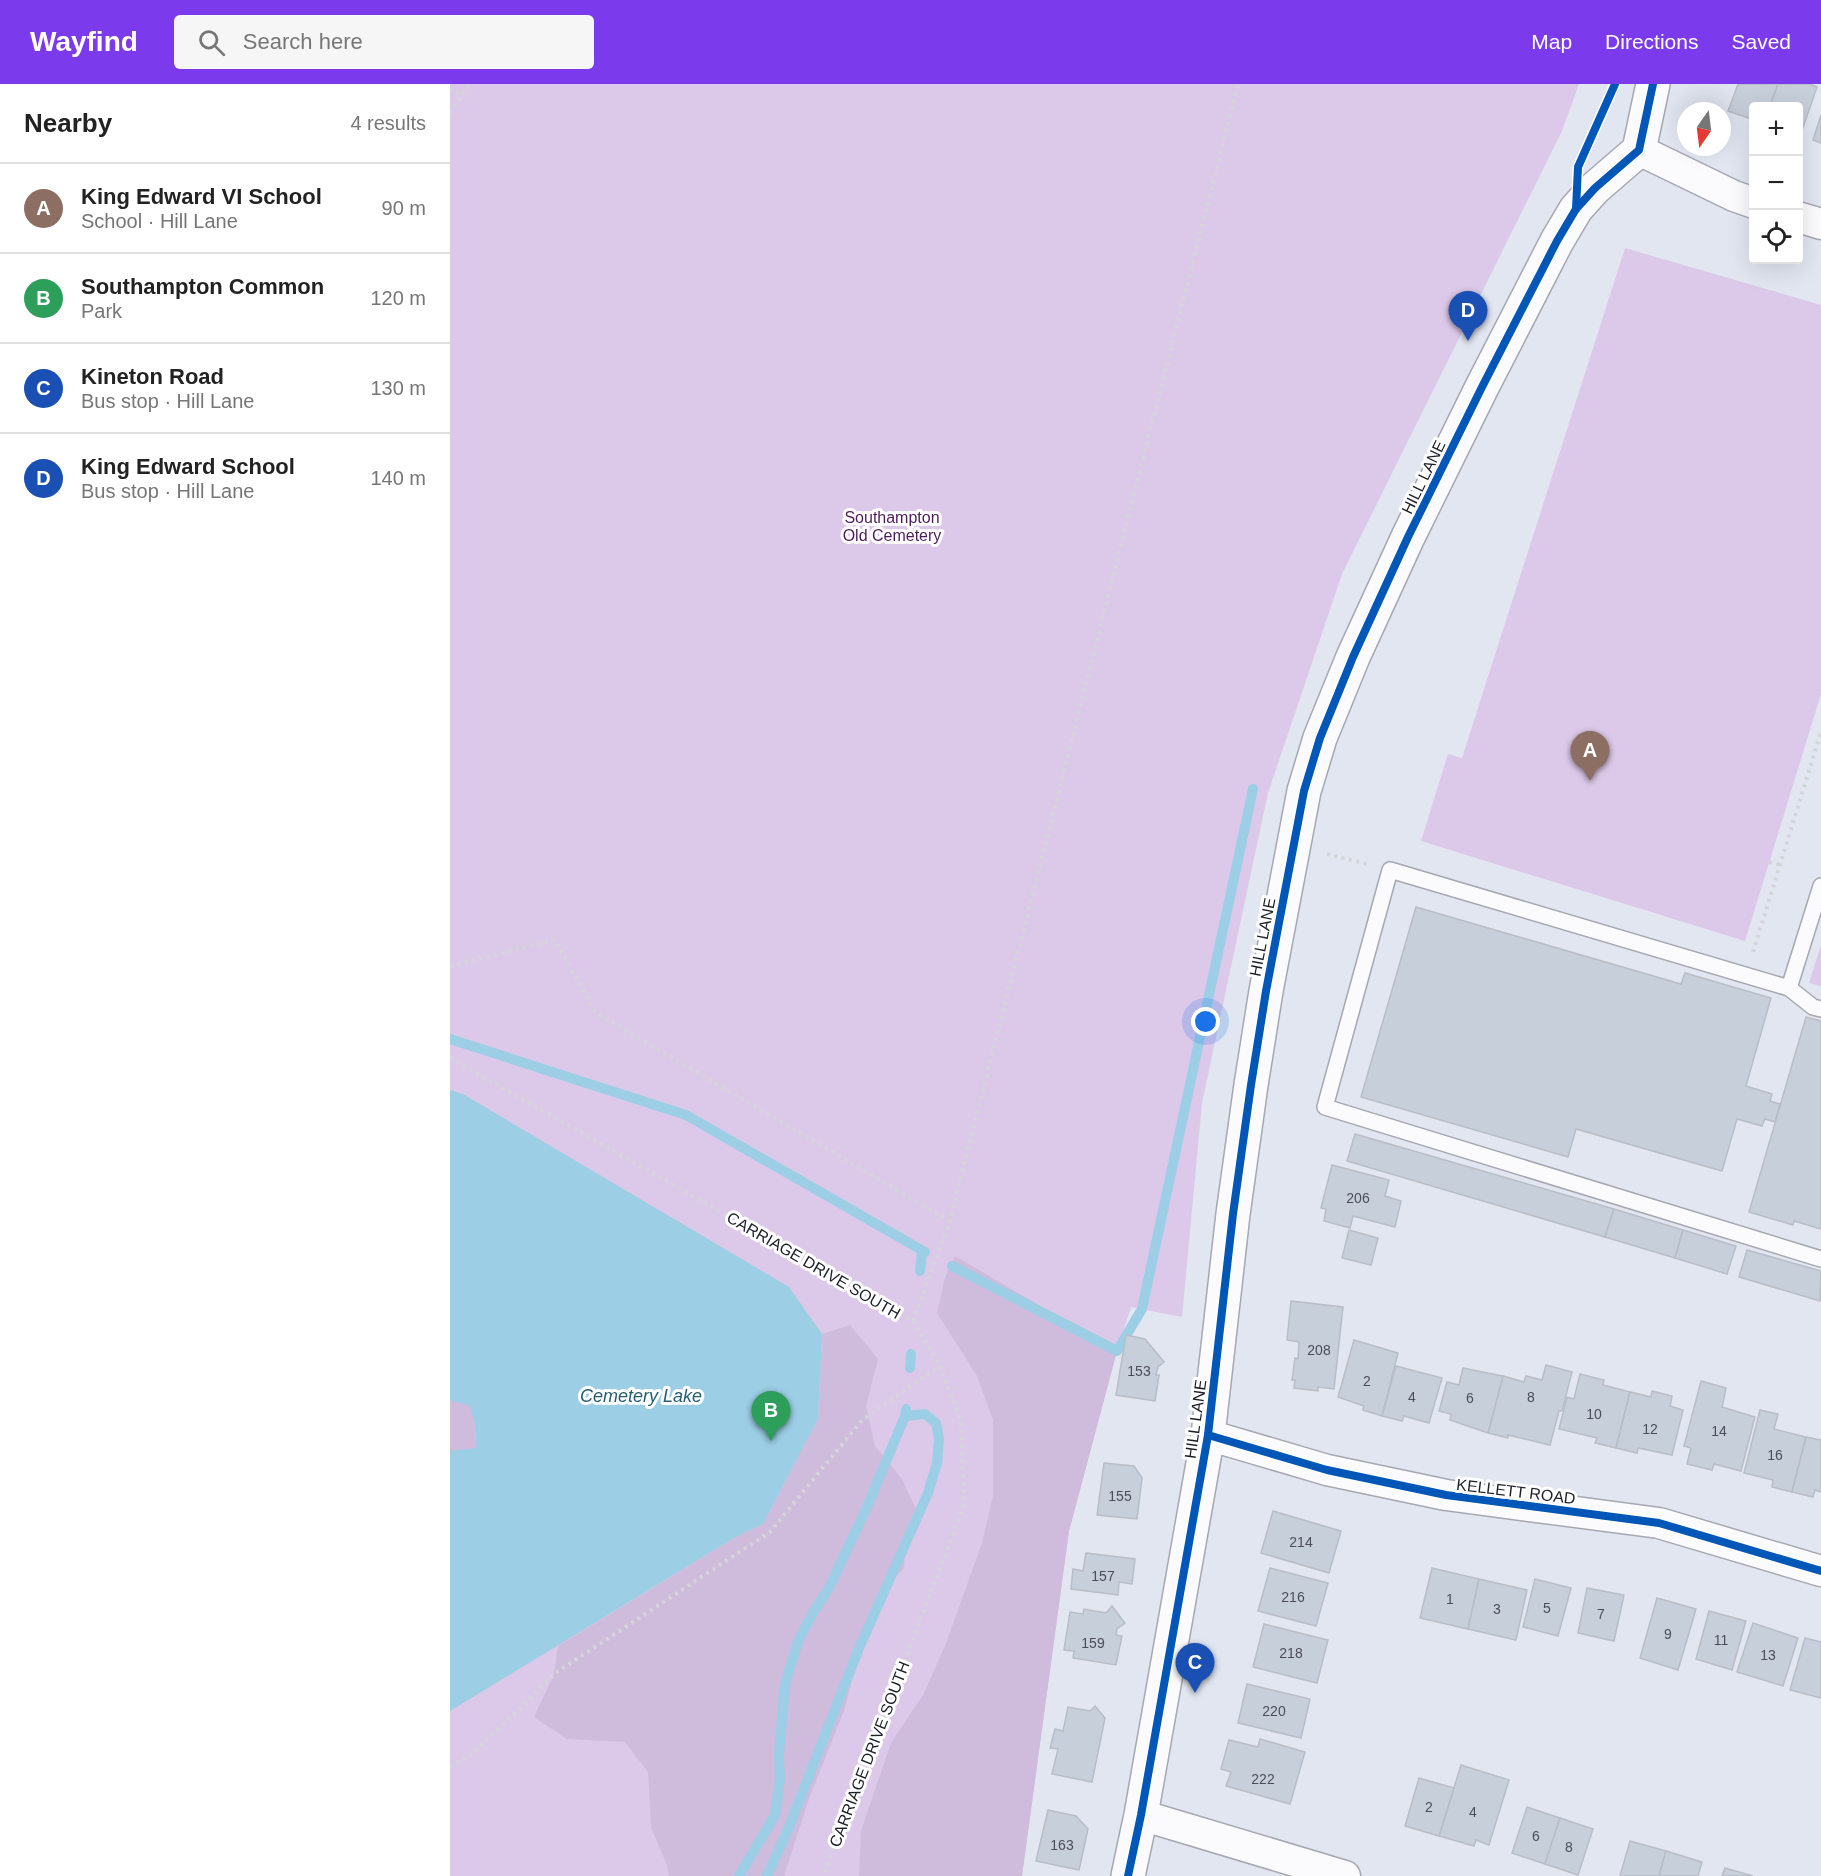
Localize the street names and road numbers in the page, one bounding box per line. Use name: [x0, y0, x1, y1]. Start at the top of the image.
street label: HILL LANE: [1398, 438, 1449, 517]
street label: HILL LANE: [1247, 896, 1278, 978]
street label: CARRIAGE DRIVE SOUTH: [724, 1209, 903, 1322]
street label: HILL LANE: [1182, 1379, 1209, 1460]
street label: KELLETT ROAD: [1455, 1476, 1576, 1507]
street label: CARRIAGE DRIVE SOUTH: [826, 1659, 913, 1849]

